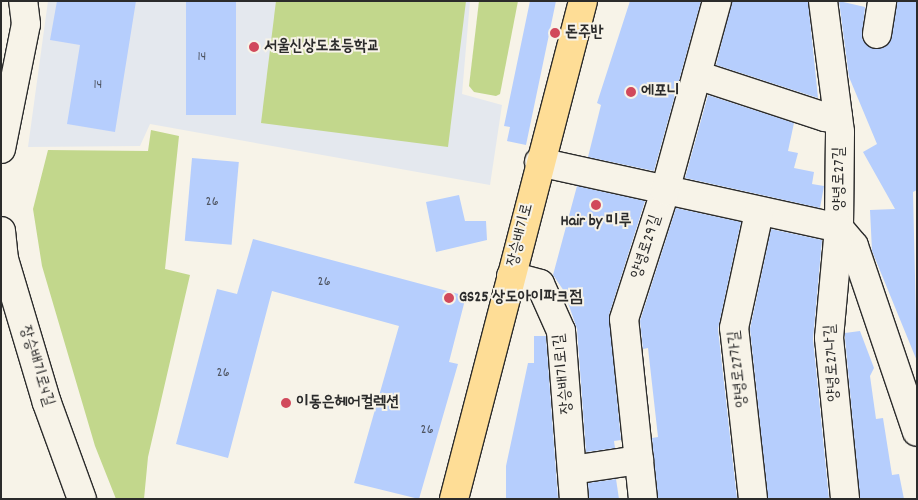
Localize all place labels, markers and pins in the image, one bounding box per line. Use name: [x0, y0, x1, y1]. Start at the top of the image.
place label: 돈주반: [565, 23, 604, 43]
marker: 돈주반: [549, 27, 561, 39]
place label: 서울신상도초등학교: [264, 37, 380, 57]
marker: 서울신상도초등학교: [248, 41, 260, 53]
place label: 에포니: [641, 82, 680, 102]
marker: 에포니: [625, 86, 637, 98]
marker: Hair by 미루: [590, 199, 602, 211]
place label: Hair by 미루: [560, 212, 632, 232]
place label: GS25 상도아이파크점: [459, 288, 582, 308]
marker: GS25 상도아이파크점: [443, 292, 455, 304]
place label: 이동은헤어컬렉션: [296, 393, 399, 413]
marker: 이동은헤어컬렉션: [280, 397, 292, 409]

